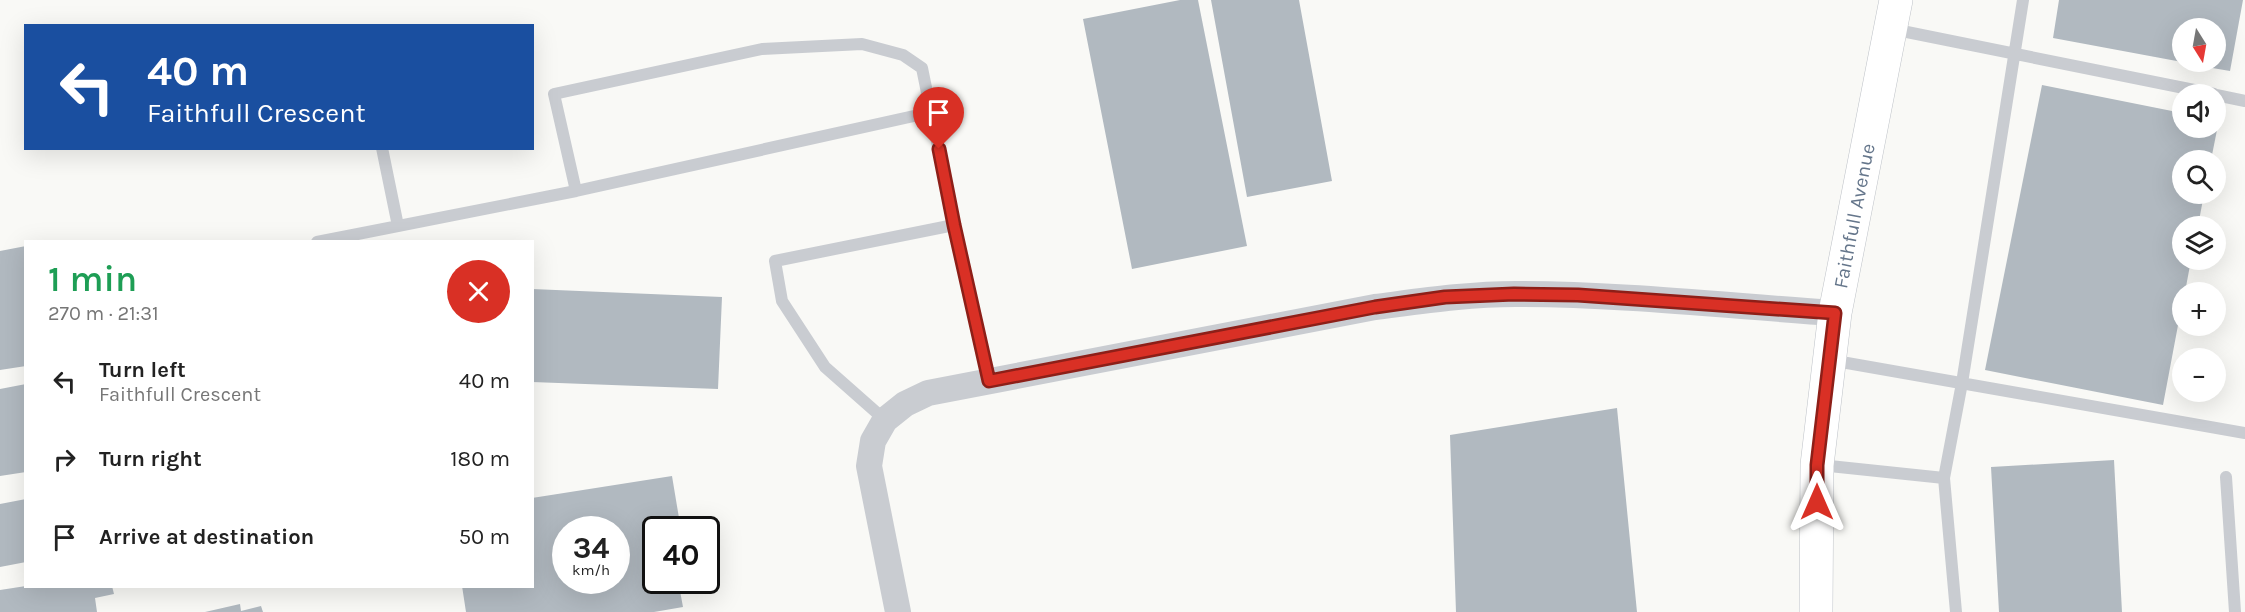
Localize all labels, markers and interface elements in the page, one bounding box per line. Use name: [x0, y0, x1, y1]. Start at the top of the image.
north arrow: [2172, 18, 2226, 72]
map controls: [2172, 18, 2226, 402]
text: 40 m: [147, 46, 249, 96]
icon: left: [48, 48, 126, 126]
button: sound: [2172, 84, 2226, 138]
pin: [913, 87, 964, 149]
icon: arrive: [922, 96, 955, 129]
text: Faithfull Crescent: [147, 97, 366, 129]
street label: Faithfull Avenue: [1829, 141, 1879, 290]
button: search: [2172, 150, 2226, 204]
button: layers: [2172, 216, 2226, 270]
text: 1 min: [48, 258, 137, 300]
button: close: [447, 260, 510, 323]
button: +: [2172, 282, 2226, 336]
text: 270 m · 21:31: [48, 302, 159, 325]
button: −: [2172, 348, 2226, 402]
text: Turn left: [99, 357, 186, 383]
icon: left: [48, 365, 81, 398]
text: 40 m: [459, 368, 510, 394]
text: Faithfull Crescent: [99, 383, 261, 406]
icon: right: [48, 443, 81, 476]
text: Turn right: [99, 446, 202, 472]
text: 180 m: [450, 446, 510, 472]
position arrow: [1785, 470, 1849, 534]
speed limit sign: 40: [642, 516, 720, 594]
icon: arrive: [48, 521, 81, 554]
text: Arrive at destination: [99, 524, 314, 550]
text: 50 m: [459, 524, 510, 550]
text: 34: [573, 530, 609, 566]
text: km/h: [572, 561, 610, 579]

